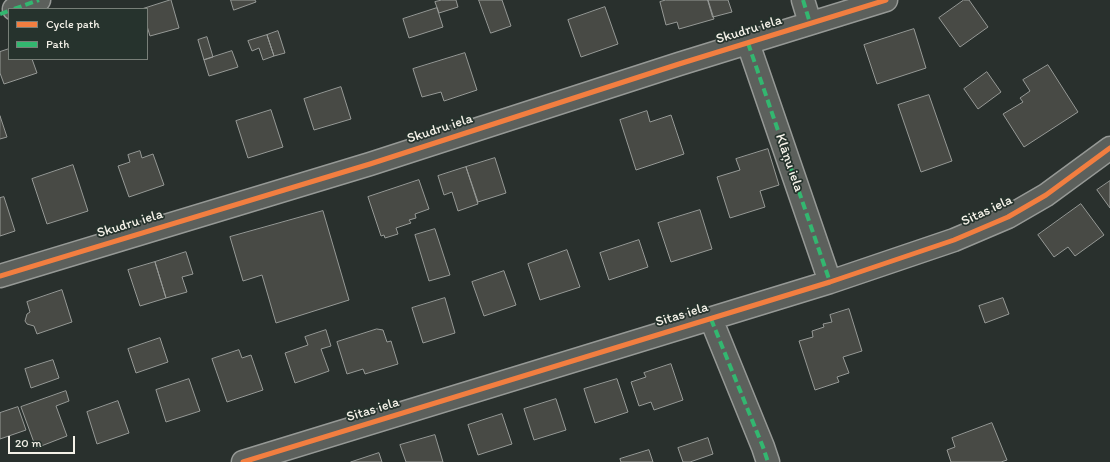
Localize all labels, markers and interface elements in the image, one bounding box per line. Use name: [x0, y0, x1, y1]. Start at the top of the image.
legend: [8, 8, 148, 60]
street label: Skudru iela: [714, 12, 784, 48]
text: Cycle path: [46, 17, 100, 31]
text: Path: [46, 37, 69, 51]
street label: Skudru iela: [405, 110, 475, 148]
street label: Klāņu iela: [771, 132, 807, 194]
street label: Sitas iela: [959, 192, 1015, 230]
street label: Skudru iela: [95, 206, 165, 242]
street label: Sitas iela: [654, 299, 710, 331]
street label: Sitas iela: [345, 394, 401, 426]
scale bar: [10, 428, 77, 454]
text: 20 m: [15, 436, 42, 450]

